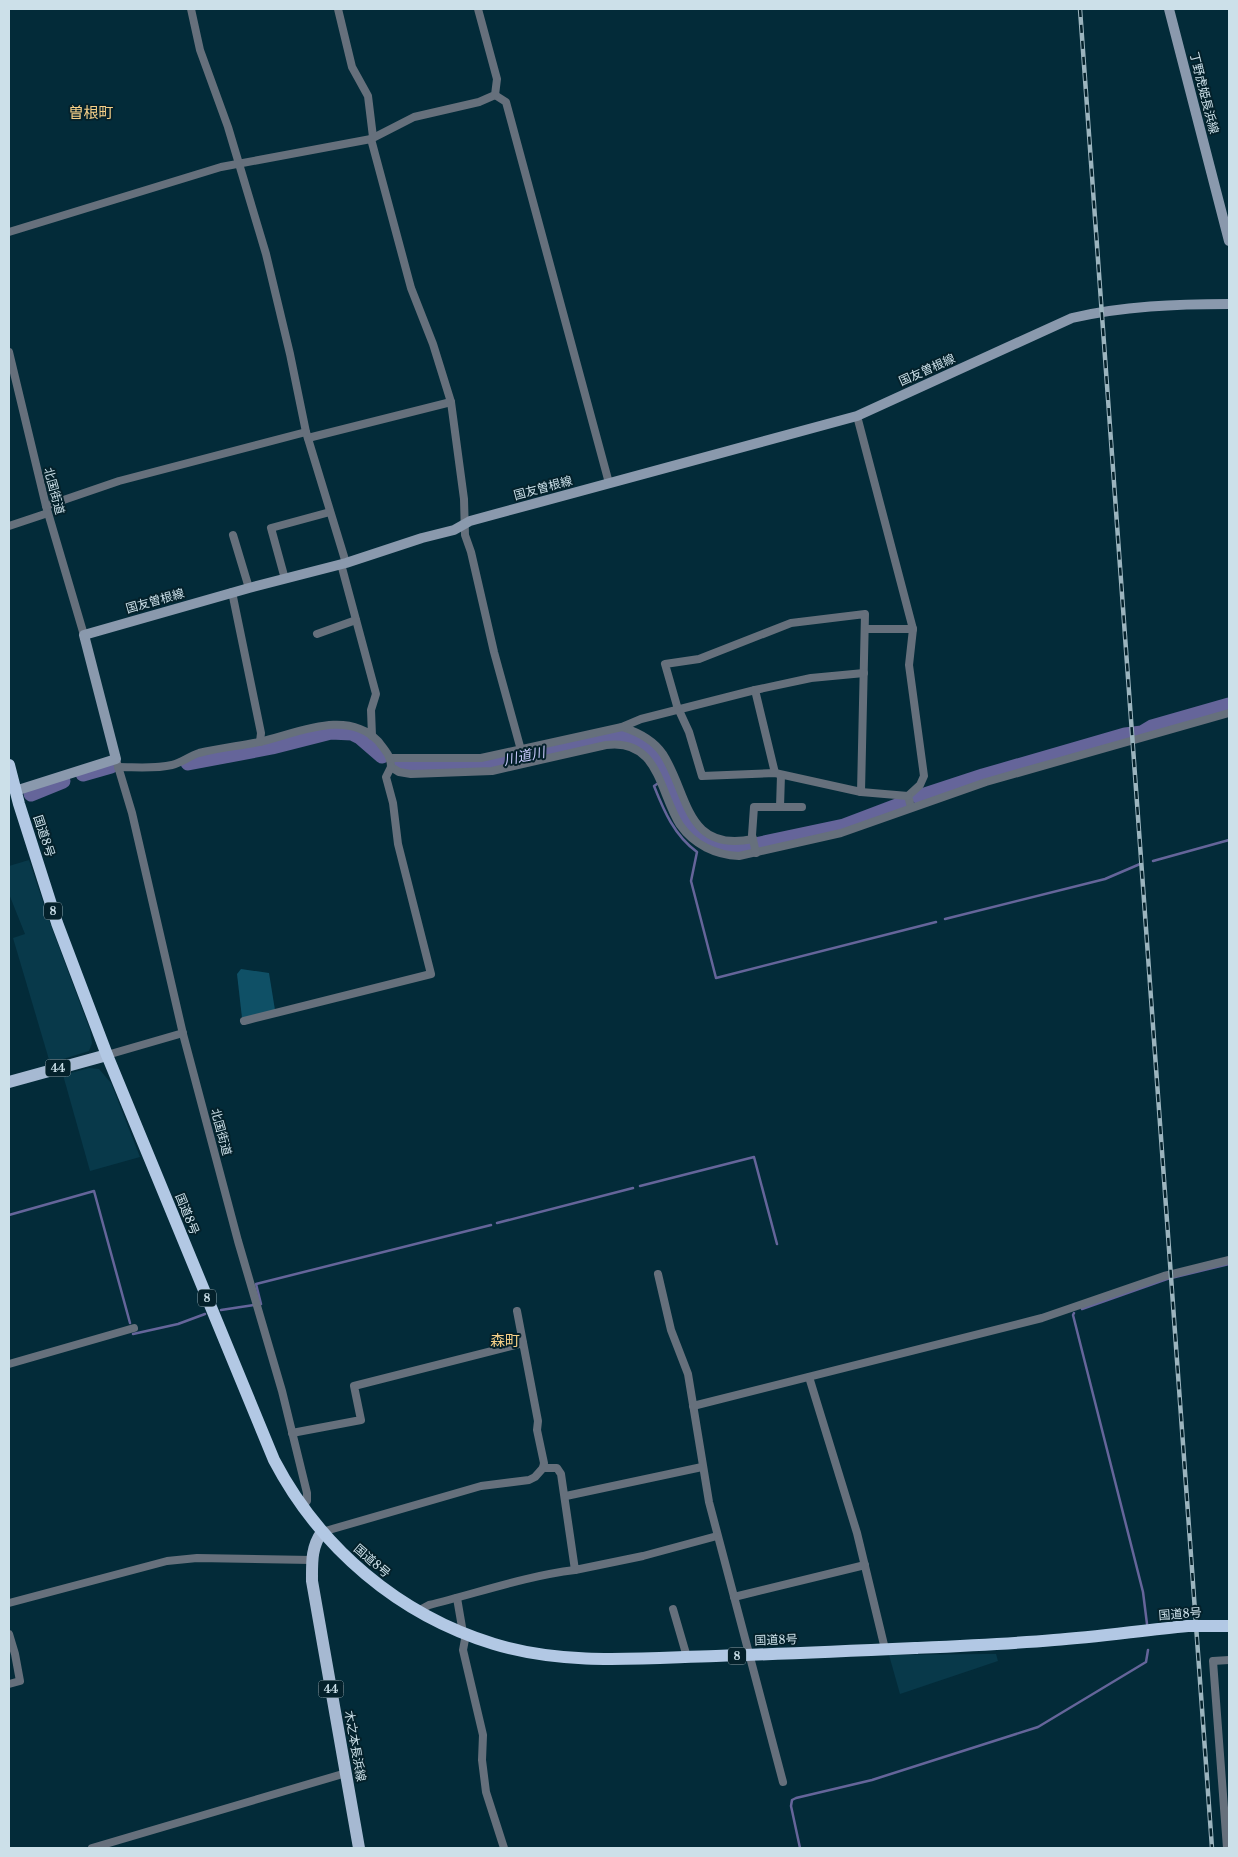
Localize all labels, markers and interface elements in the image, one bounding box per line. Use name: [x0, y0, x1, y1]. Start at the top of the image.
street label: 丁野虎姫長浜線: [1187, 50, 1222, 135]
district label: 曽根町: [68, 103, 114, 122]
street label: 国友曽根線: [896, 350, 957, 389]
street label: 北国街道: [41, 466, 68, 516]
street label: 国友曽根線: [512, 473, 574, 503]
street label: 国友曽根線: [124, 585, 186, 616]
water label: 川道川: [502, 742, 548, 769]
street label: 国道8号: [31, 813, 58, 859]
road number: 8: [44, 902, 62, 919]
road number: 44: [46, 1060, 70, 1076]
street label: 北国街道: [208, 1107, 235, 1157]
street label: 国道8号: [172, 1191, 203, 1237]
road number: 8: [198, 1290, 216, 1306]
district label: 森町: [490, 1331, 520, 1350]
street label: 国道8号: [351, 1541, 394, 1580]
street label: 国道8号: [1158, 1605, 1202, 1622]
street label: 国道8号: [754, 1631, 798, 1648]
road number: 8: [728, 1648, 746, 1664]
road number: 44: [318, 1680, 344, 1698]
street label: 木之本長浜線: [342, 1709, 369, 1783]

